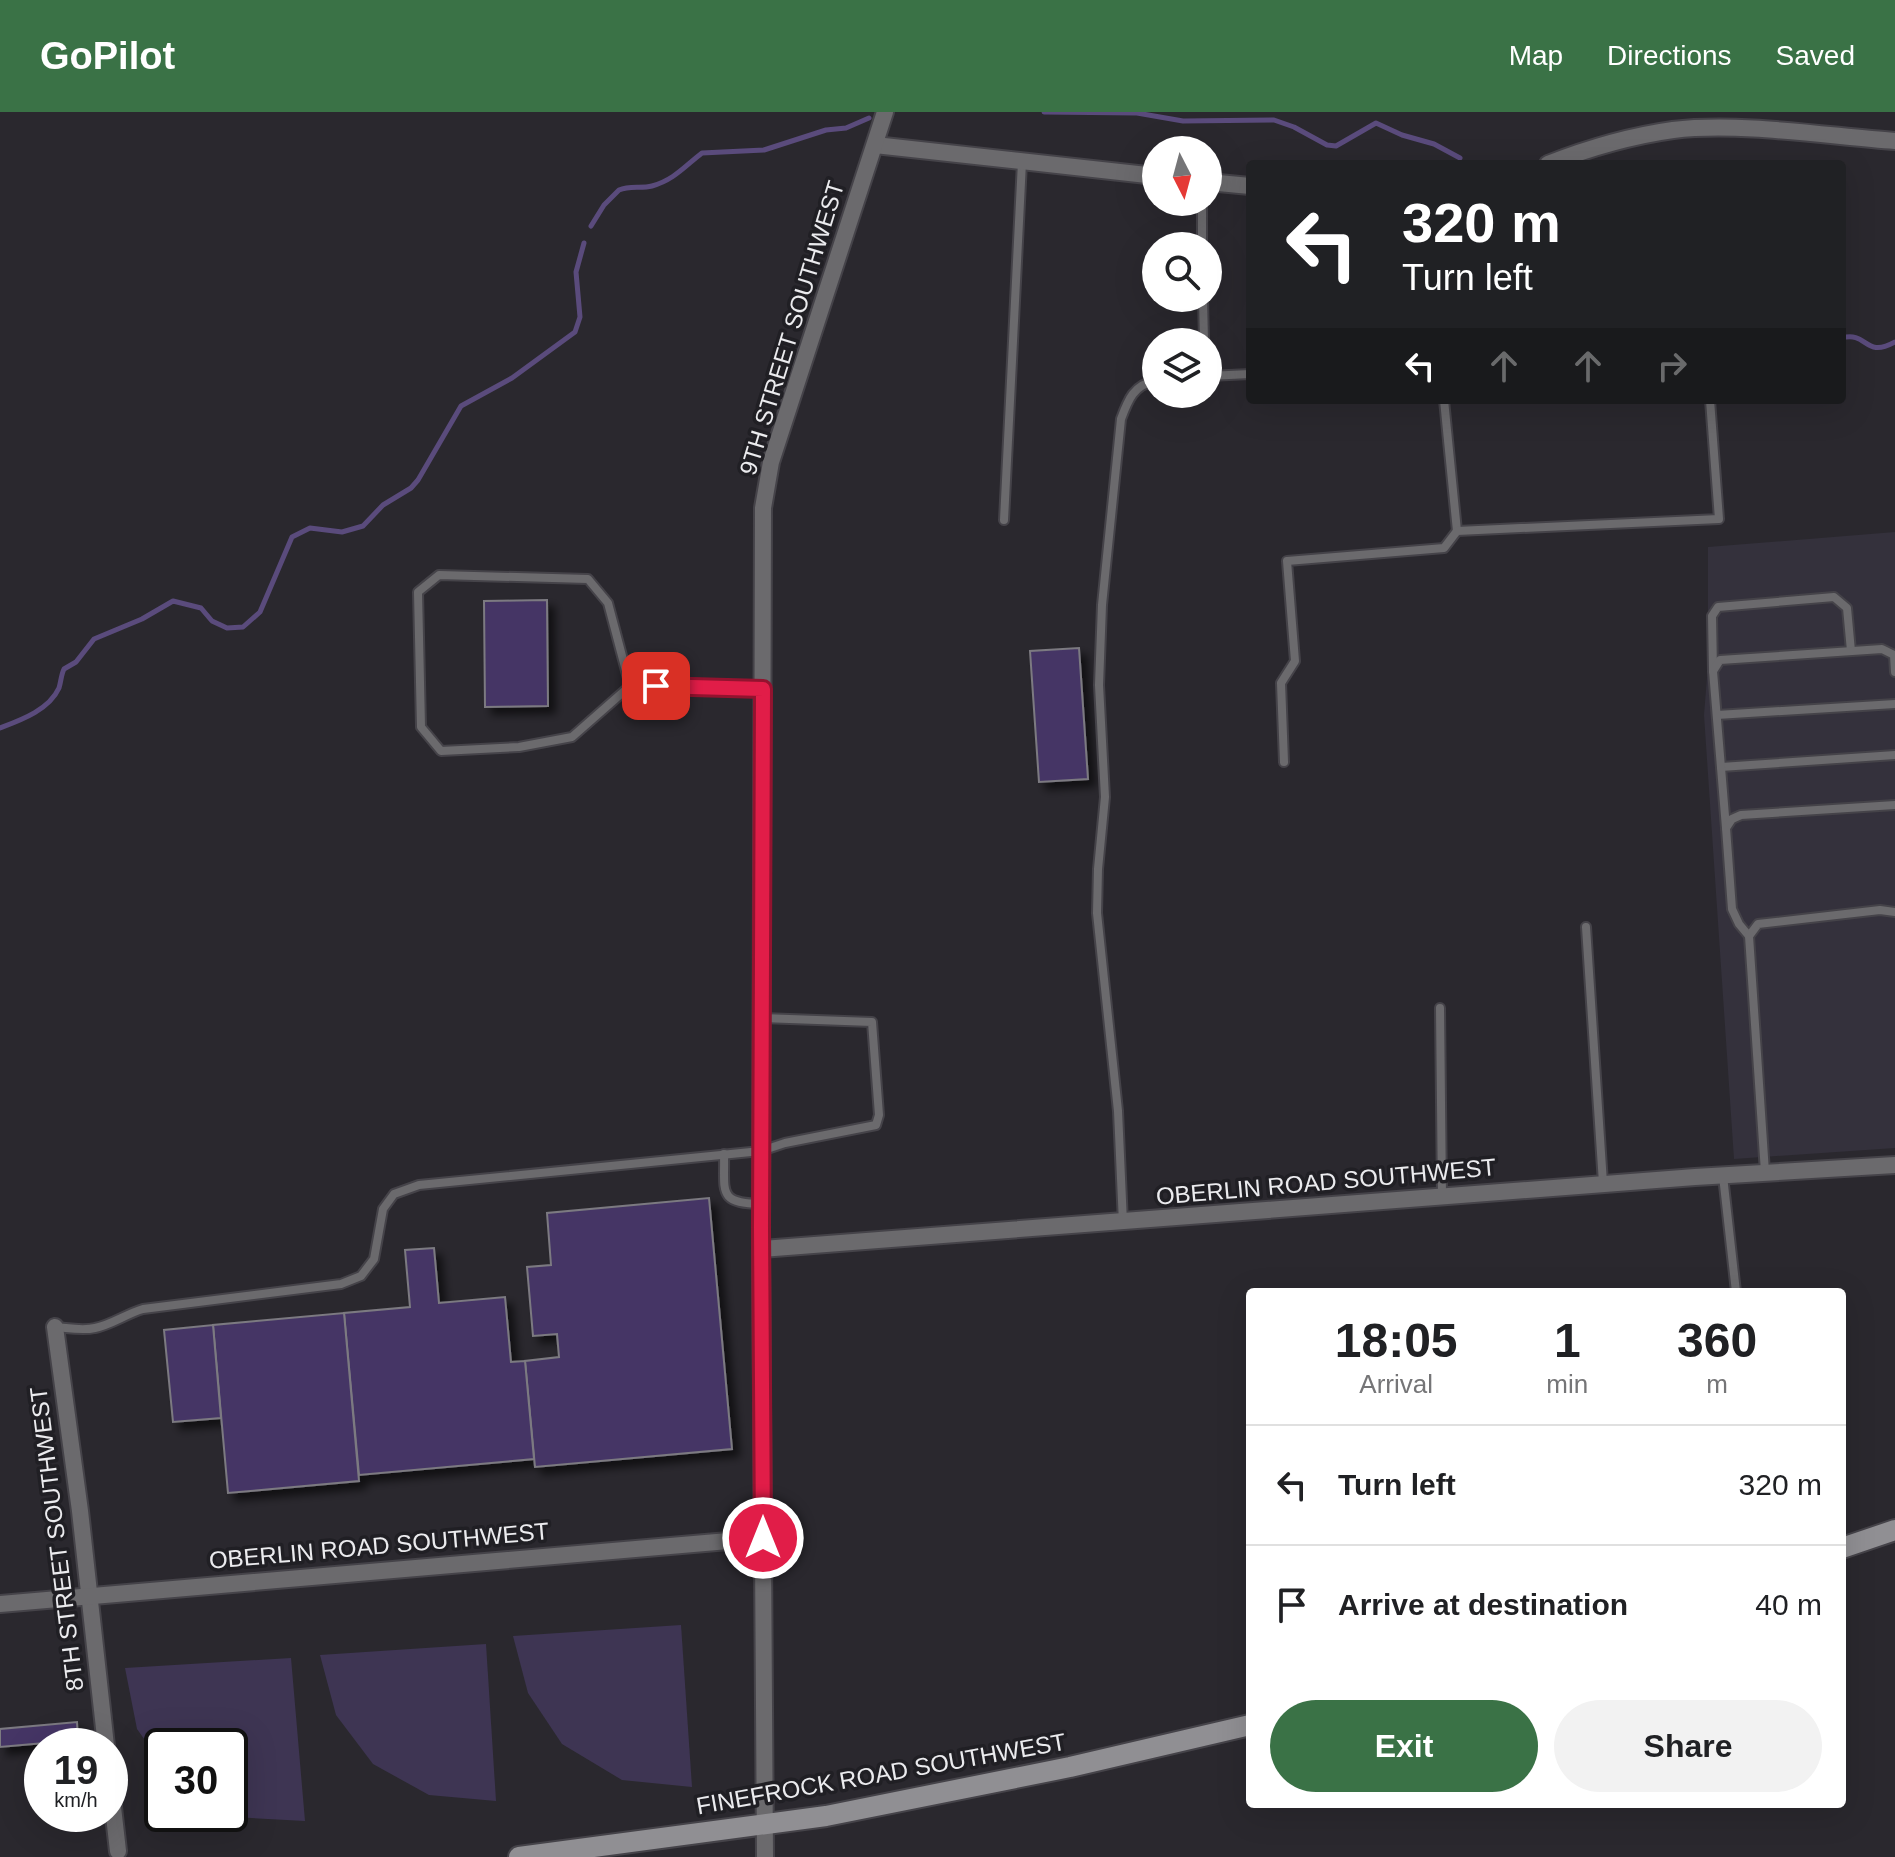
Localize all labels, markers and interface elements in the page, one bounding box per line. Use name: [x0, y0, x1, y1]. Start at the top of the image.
text: GoPilot: [40, 35, 175, 77]
text: Map: [1509, 40, 1563, 71]
text: Directions: [1607, 40, 1732, 71]
text: Saved: [1776, 40, 1855, 71]
north arrow: [1142, 136, 1222, 216]
map controls: [1142, 136, 1222, 408]
street label: 9TH STREET SOUTHWEST: [734, 177, 849, 478]
text: 320 m: [1402, 191, 1561, 254]
icon: left: [1270, 192, 1374, 296]
button: search: [1142, 232, 1222, 312]
text: Turn left: [1402, 257, 1533, 298]
button: layers: [1142, 328, 1222, 408]
icon: left: [1398, 344, 1442, 388]
icon: ahead: [1482, 344, 1526, 388]
icon: ahead: [1566, 344, 1610, 388]
icon: right: [1650, 344, 1694, 388]
pin: [622, 652, 690, 720]
icon: arrive: [634, 664, 678, 708]
street label: OBERLIN ROAD SOUTHWEST: [1155, 1153, 1498, 1210]
text: 18:05: [1335, 1314, 1458, 1367]
text: 1: [1554, 1314, 1581, 1367]
text: 360: [1677, 1314, 1757, 1367]
text: Arrival: [1359, 1369, 1433, 1399]
text: min: [1546, 1369, 1588, 1399]
text: m: [1706, 1369, 1728, 1399]
street label: 8TH STREET SOUTHWEST: [24, 1385, 89, 1693]
icon: left: [1270, 1463, 1314, 1507]
text: Turn left: [1338, 1468, 1456, 1501]
text: 320 m: [1739, 1468, 1822, 1501]
position arrow: [721, 1496, 805, 1580]
street label: OBERLIN ROAD SOUTHWEST: [208, 1517, 551, 1574]
icon: arrive: [1270, 1583, 1314, 1627]
text: Arrive at destination: [1338, 1588, 1628, 1621]
text: 40 m: [1755, 1588, 1822, 1621]
button: Exit: [1270, 1700, 1538, 1792]
button: Share: [1554, 1700, 1822, 1792]
speed limit sign: 30: [144, 1728, 248, 1832]
street label: FINEFROCK ROAD SOUTHWEST: [694, 1728, 1068, 1819]
text: 19: [54, 1748, 98, 1792]
text: km/h: [54, 1789, 98, 1811]

